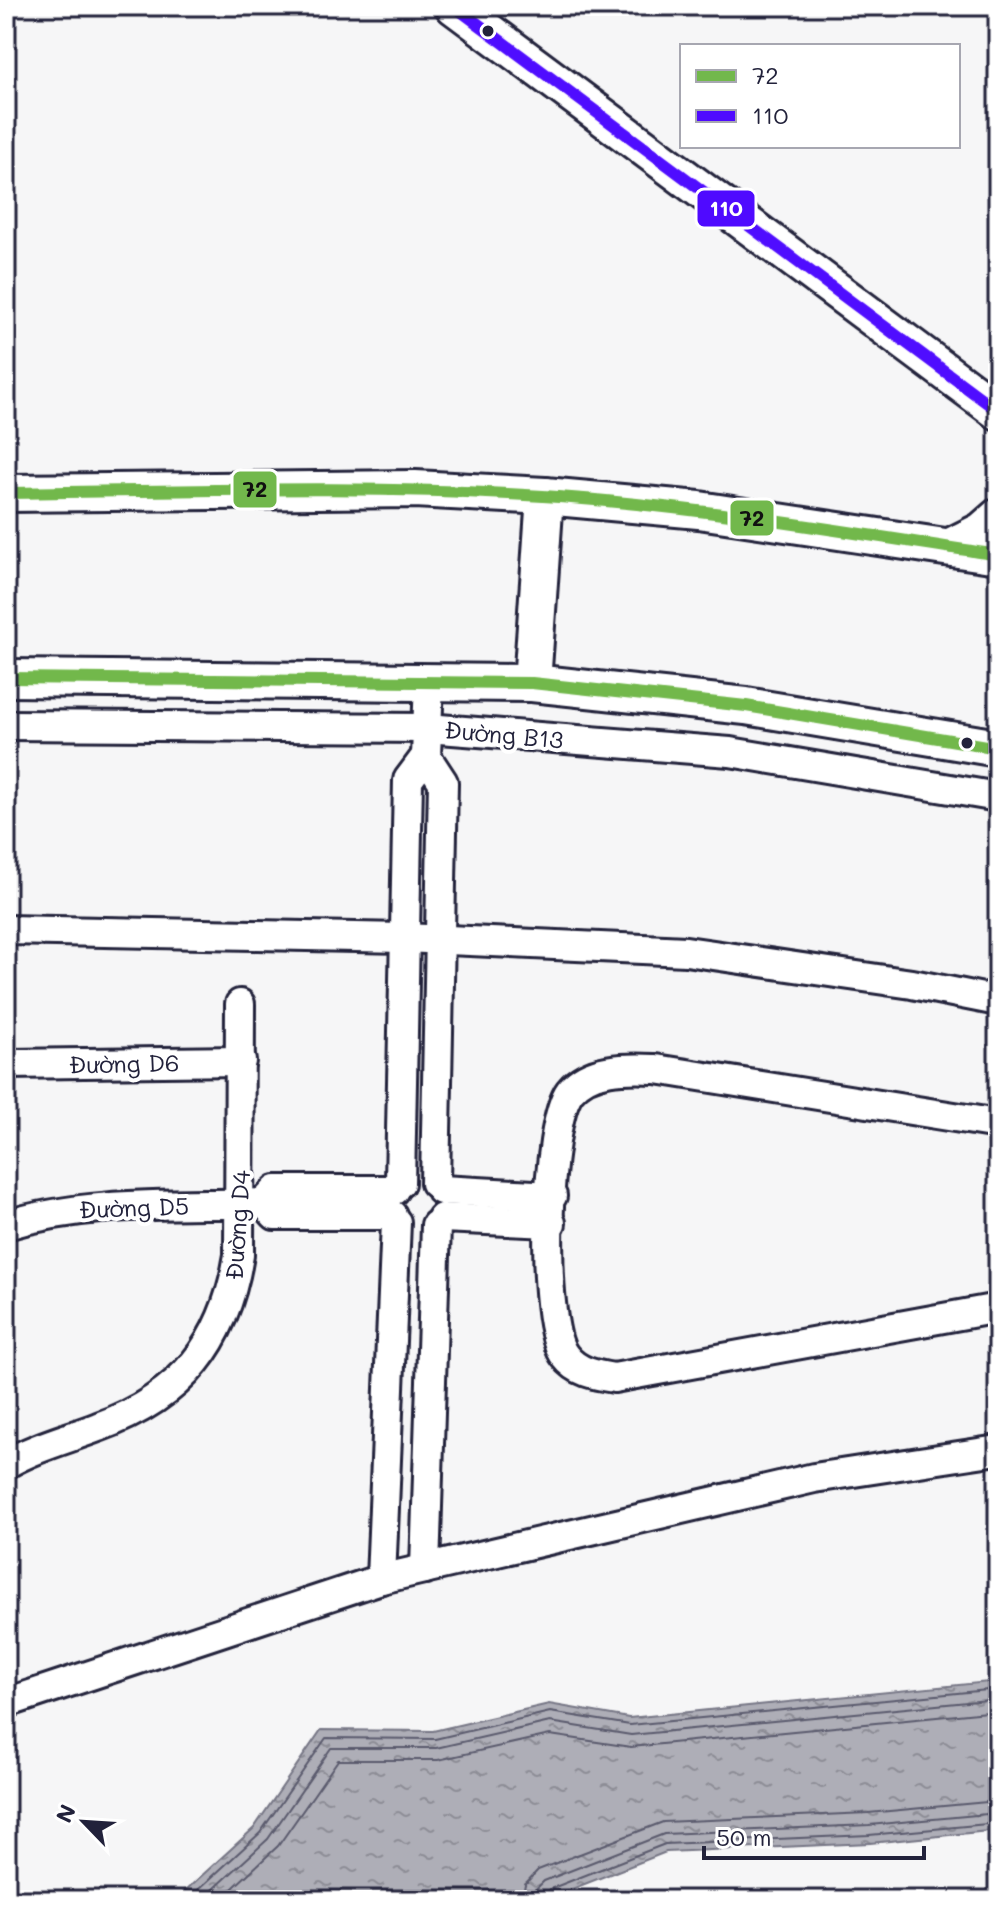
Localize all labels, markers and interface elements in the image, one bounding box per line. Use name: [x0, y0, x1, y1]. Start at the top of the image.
unlabelled marker: [480, 23, 496, 39]
legend: [680, 44, 960, 148]
text: 72: [752, 59, 779, 90]
text: 110: [752, 99, 788, 130]
line badge: 110: [696, 189, 756, 228]
text: 110: [709, 193, 743, 222]
line badge: 72: [232, 470, 278, 509]
text: 72: [243, 474, 267, 503]
line badge: 72: [729, 499, 775, 537]
text: 72: [740, 503, 764, 532]
street label: Đường B13: [443, 713, 565, 755]
unlabelled marker: [959, 735, 975, 751]
street label: Đường D6: [68, 1047, 180, 1079]
street label: Đường D4: [218, 1169, 256, 1281]
street label: Đường D5: [78, 1190, 190, 1224]
north arrow: [44, 1782, 124, 1862]
text: N: [49, 1800, 82, 1827]
scale bar: [704, 1810, 924, 1860]
text: 50 m: [716, 1821, 772, 1852]

